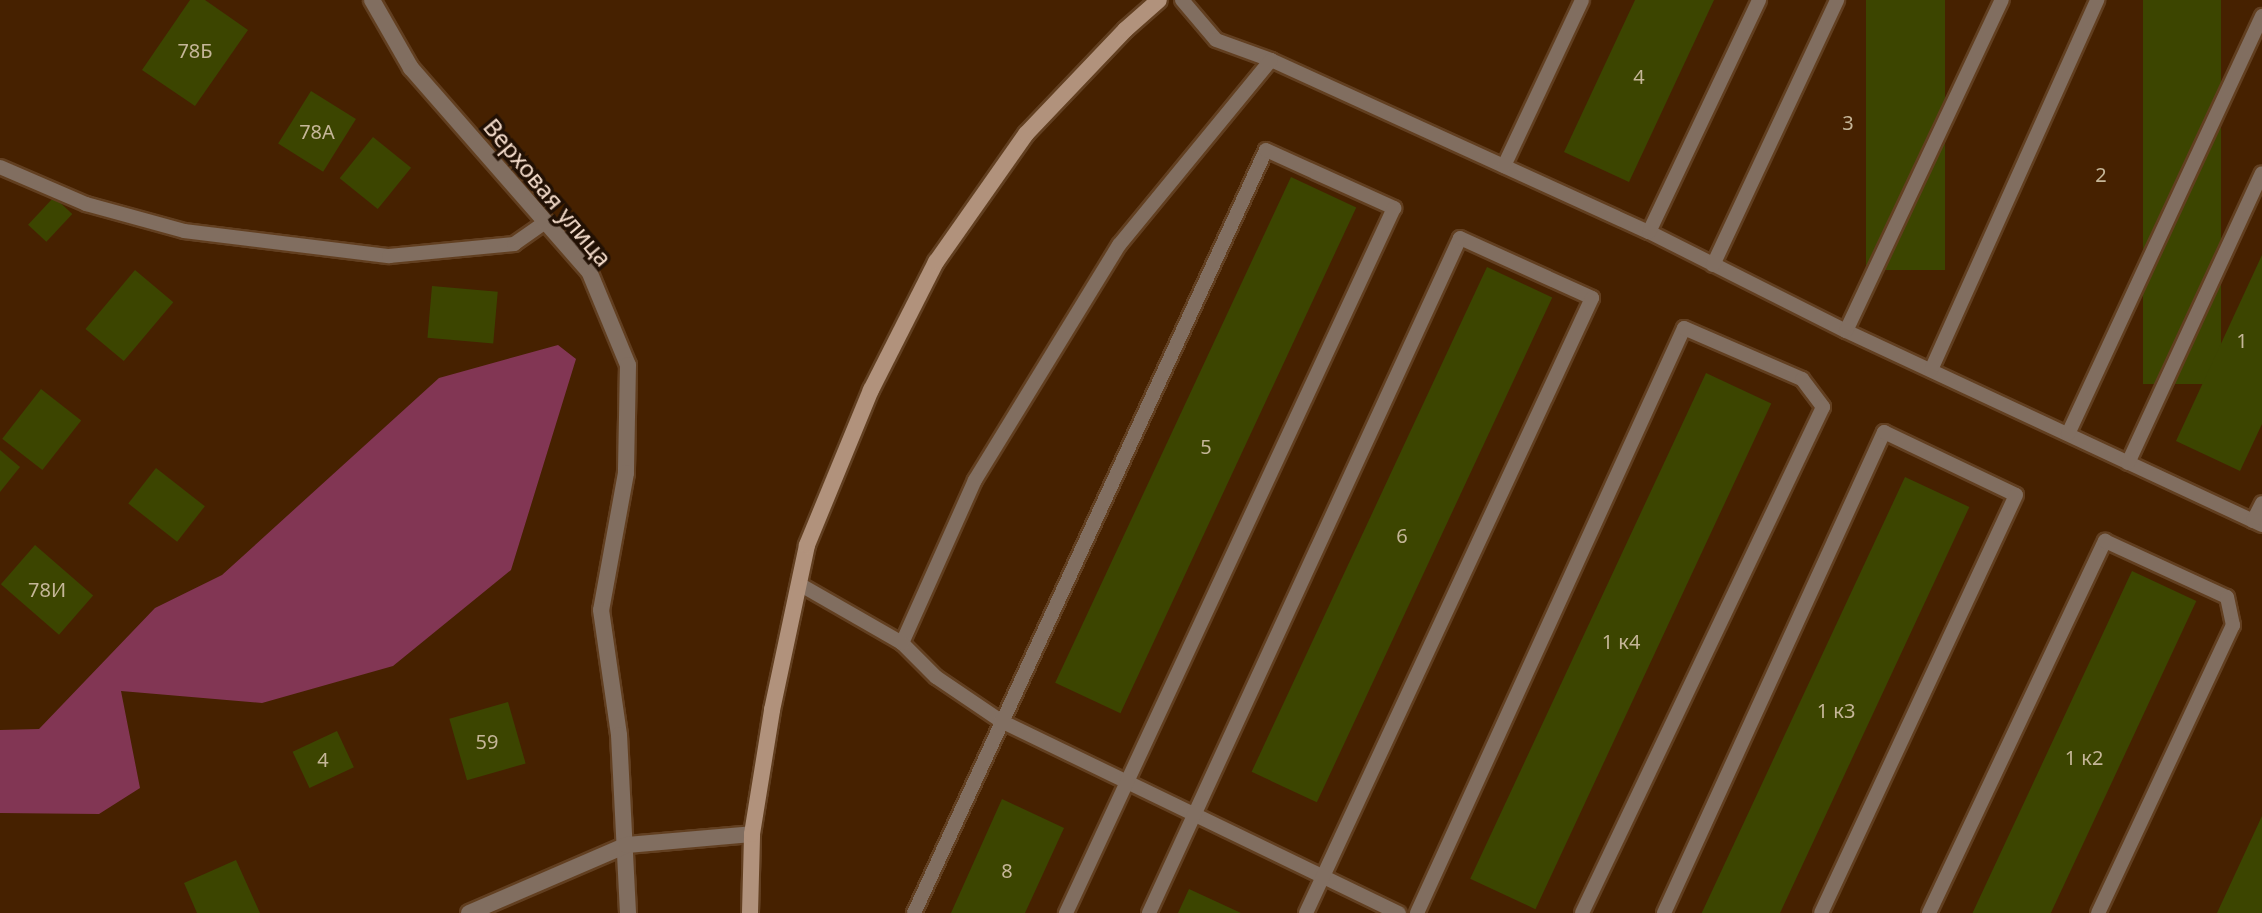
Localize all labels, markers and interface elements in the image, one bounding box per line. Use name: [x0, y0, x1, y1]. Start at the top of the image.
house number: 78Б: [177, 38, 213, 62]
house number: 4: [1633, 64, 1645, 88]
house number: 3: [1842, 110, 1854, 134]
street label: Верховая улица: [478, 112, 618, 272]
house number: 78А: [299, 119, 335, 143]
house number: 2: [2095, 162, 2107, 186]
house number: 1: [2236, 328, 2248, 352]
house number: 5: [1200, 434, 1212, 458]
house number: 6: [1396, 523, 1408, 547]
house number: 78И: [28, 577, 66, 601]
house number: 1 к4: [1602, 629, 1640, 653]
house number: 1 к3: [1817, 698, 1855, 722]
house number: 59: [476, 729, 498, 753]
house number: 1 к2: [2065, 745, 2103, 769]
house number: 4: [317, 747, 329, 771]
house number: 8: [1001, 858, 1013, 882]

